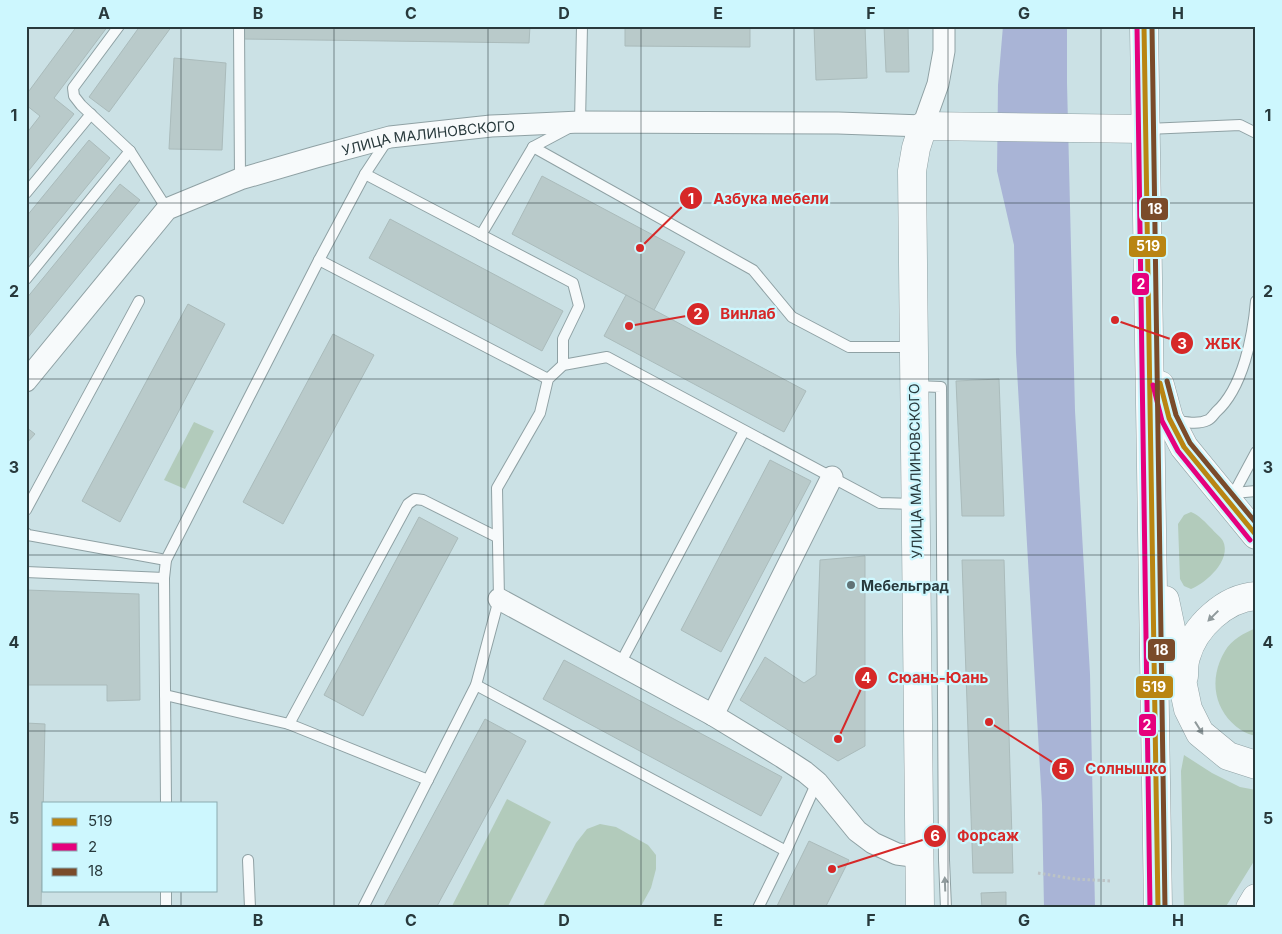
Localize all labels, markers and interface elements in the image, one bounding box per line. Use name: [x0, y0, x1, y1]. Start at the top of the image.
text: A: [98, 3, 110, 23]
text: B: [253, 3, 263, 23]
text: C: [405, 3, 417, 23]
text: D: [558, 3, 570, 23]
text: E: [713, 3, 723, 23]
text: F: [866, 3, 876, 23]
text: G: [1018, 3, 1030, 23]
text: H: [1172, 3, 1184, 23]
text: 1: [11, 105, 17, 125]
text: 1: [1265, 105, 1271, 125]
street label: УЛИЦА МАЛИНОВСКОГО: [340, 116, 515, 158]
callout: Азбука мебели: [679, 183, 839, 213]
text: 1: [688, 189, 694, 208]
text: Азбука мебели: [713, 189, 829, 208]
line badge: 18: [1140, 197, 1169, 221]
text: 18: [1147, 200, 1163, 217]
line badge: 519: [1128, 235, 1167, 258]
text: 519: [1136, 237, 1160, 254]
line badge: 2: [1131, 272, 1150, 296]
text: 2: [1137, 275, 1146, 292]
text: 2: [9, 281, 19, 301]
text: 2: [1263, 281, 1273, 301]
callout: Винлаб: [686, 299, 786, 329]
text: 2: [693, 304, 703, 323]
text: Винлаб: [720, 304, 776, 323]
callout: ЖБК: [1169, 328, 1251, 358]
text: 3: [1177, 334, 1187, 353]
text: ЖБК: [1205, 334, 1241, 353]
street label: УЛИЦА МАЛИНОВСКОГО: [905, 383, 925, 559]
text: 3: [9, 457, 19, 477]
text: 3: [1263, 457, 1273, 477]
place label: Мебельград: [861, 577, 949, 594]
marker: Мебельград: [845, 579, 857, 591]
one-way arrow: [1207, 610, 1219, 622]
text: 4: [9, 632, 20, 652]
text: 4: [1263, 632, 1274, 652]
line badge: 18: [1147, 638, 1176, 662]
text: 18: [1153, 641, 1169, 658]
callout: Сюань-Юань: [853, 663, 999, 693]
text: 4: [861, 668, 871, 687]
text: Сюань-Юань: [888, 668, 988, 687]
line badge: 519: [1135, 675, 1174, 699]
text: 519: [1142, 678, 1166, 695]
line badge: 2: [1138, 713, 1157, 737]
text: 2: [1143, 716, 1152, 733]
one-way arrow: [1194, 721, 1203, 735]
callout: Солнышко: [1050, 754, 1177, 784]
text: 5: [1058, 759, 1068, 778]
text: Солнышко: [1085, 759, 1167, 778]
legend: [42, 802, 218, 892]
text: 5: [9, 808, 19, 828]
text: 5: [1263, 808, 1273, 828]
text: 519: [88, 811, 113, 830]
callout: Форсаж: [922, 821, 1029, 851]
text: 6: [930, 826, 940, 845]
text: Форсаж: [957, 826, 1019, 845]
text: 2: [88, 837, 97, 856]
text: 18: [88, 861, 103, 880]
one-way arrow: [941, 875, 949, 891]
text: A: [98, 910, 110, 930]
text: B: [253, 910, 263, 930]
text: C: [405, 910, 417, 930]
text: D: [558, 910, 570, 930]
text: E: [713, 910, 723, 930]
text: F: [866, 910, 876, 930]
text: G: [1018, 910, 1030, 930]
text: H: [1172, 910, 1184, 930]

